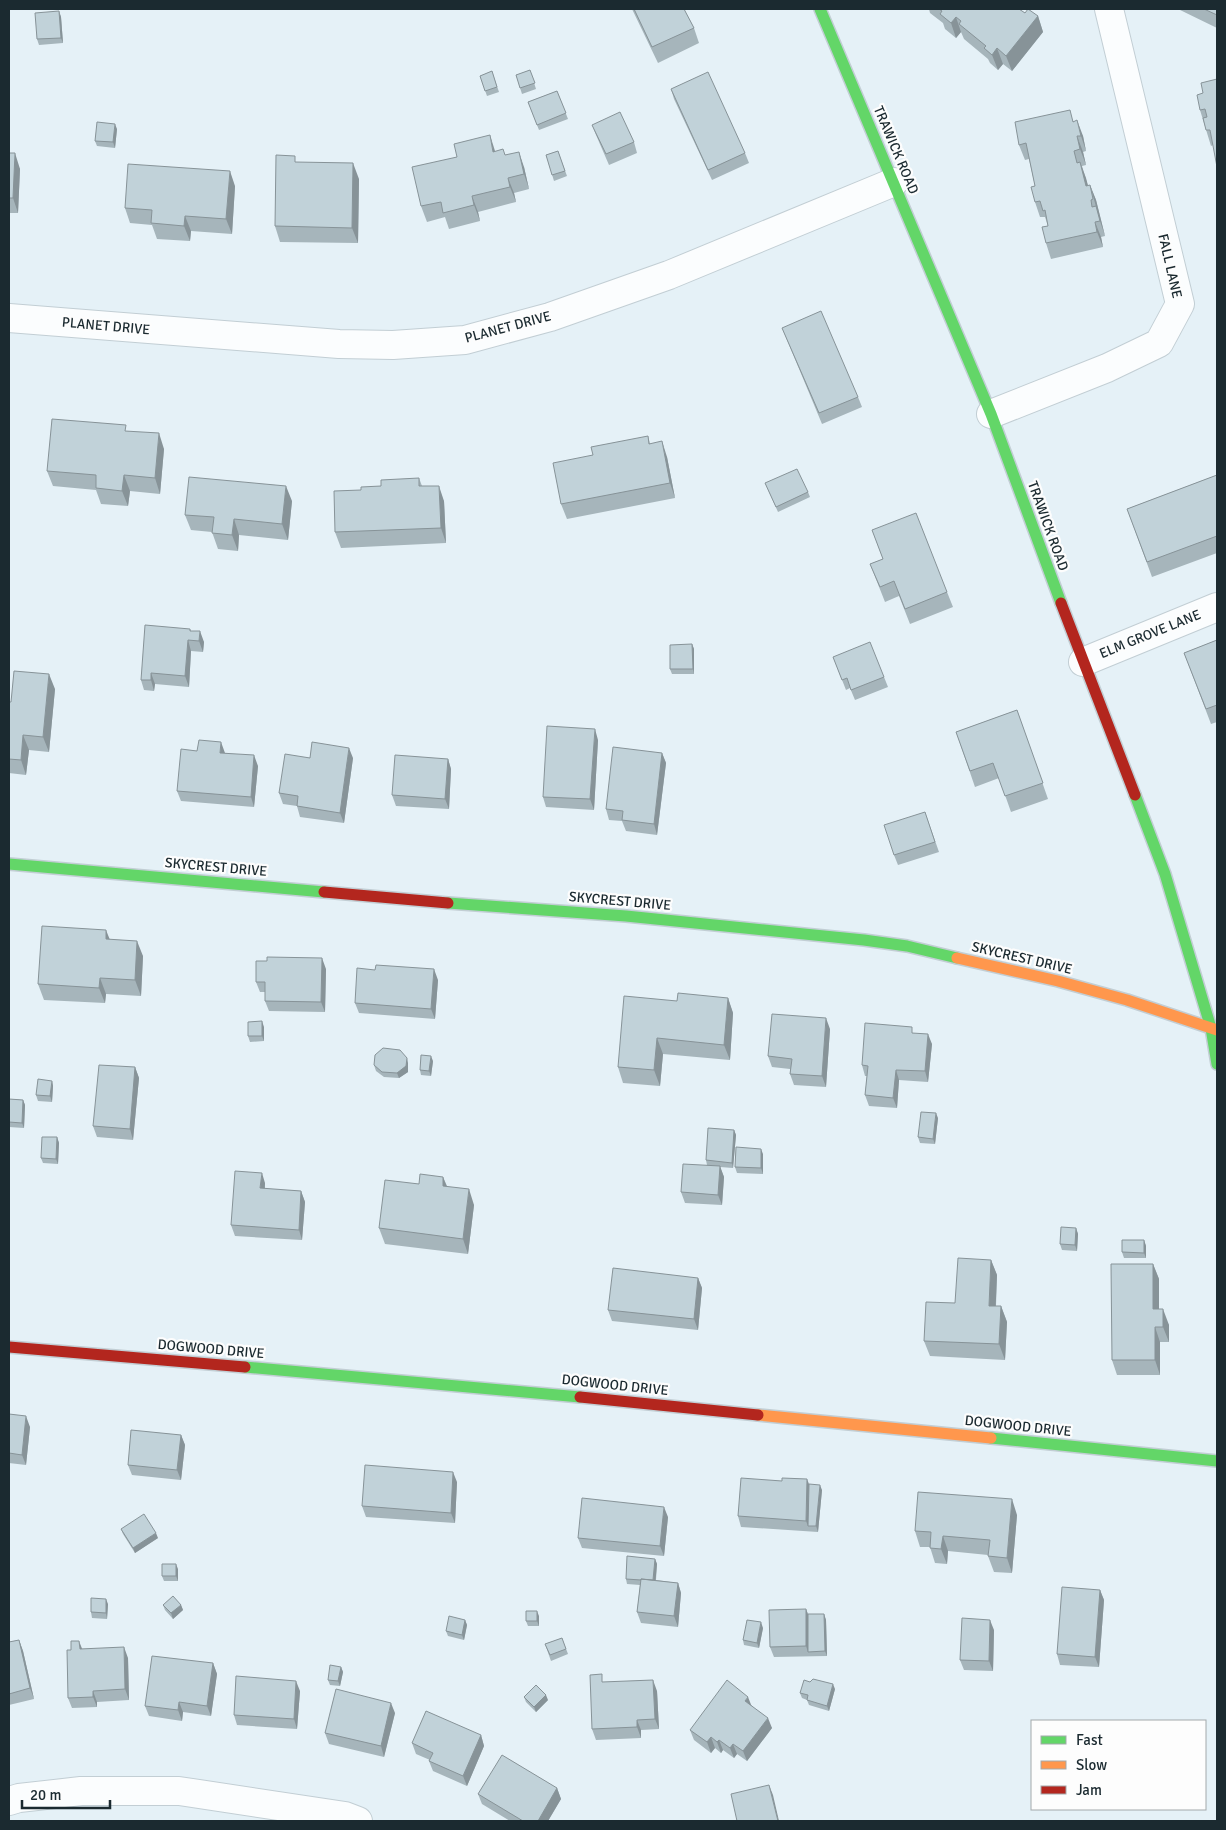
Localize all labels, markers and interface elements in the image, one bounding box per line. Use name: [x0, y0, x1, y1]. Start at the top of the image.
street label: TRAWICK ROAD: [870, 103, 922, 197]
street label: FALL LANE: [1154, 232, 1186, 300]
street label: PLANET DRIVE: [463, 307, 553, 347]
street label: PLANET DRIVE: [61, 314, 151, 338]
street label: TRAWICK ROAD: [1024, 479, 1072, 573]
street label: ELM GROVE LANE: [1097, 606, 1203, 662]
street label: SKYCREST DRIVE: [164, 854, 268, 880]
street label: SKYCREST DRIVE: [568, 888, 672, 914]
street label: SKYCREST DRIVE: [970, 938, 1074, 978]
street label: DOGWOOD DRIVE: [157, 1336, 265, 1362]
street label: DOGWOOD DRIVE: [561, 1371, 669, 1399]
street label: DOGWOOD DRIVE: [964, 1412, 1072, 1440]
legend: [1031, 1720, 1206, 1810]
text: Fast: [1076, 1731, 1103, 1749]
text: Slow: [1076, 1756, 1107, 1774]
scale bar: [22, 1778, 110, 1810]
text: Jam: [1076, 1781, 1102, 1799]
text: 20 m: [30, 1786, 61, 1804]

